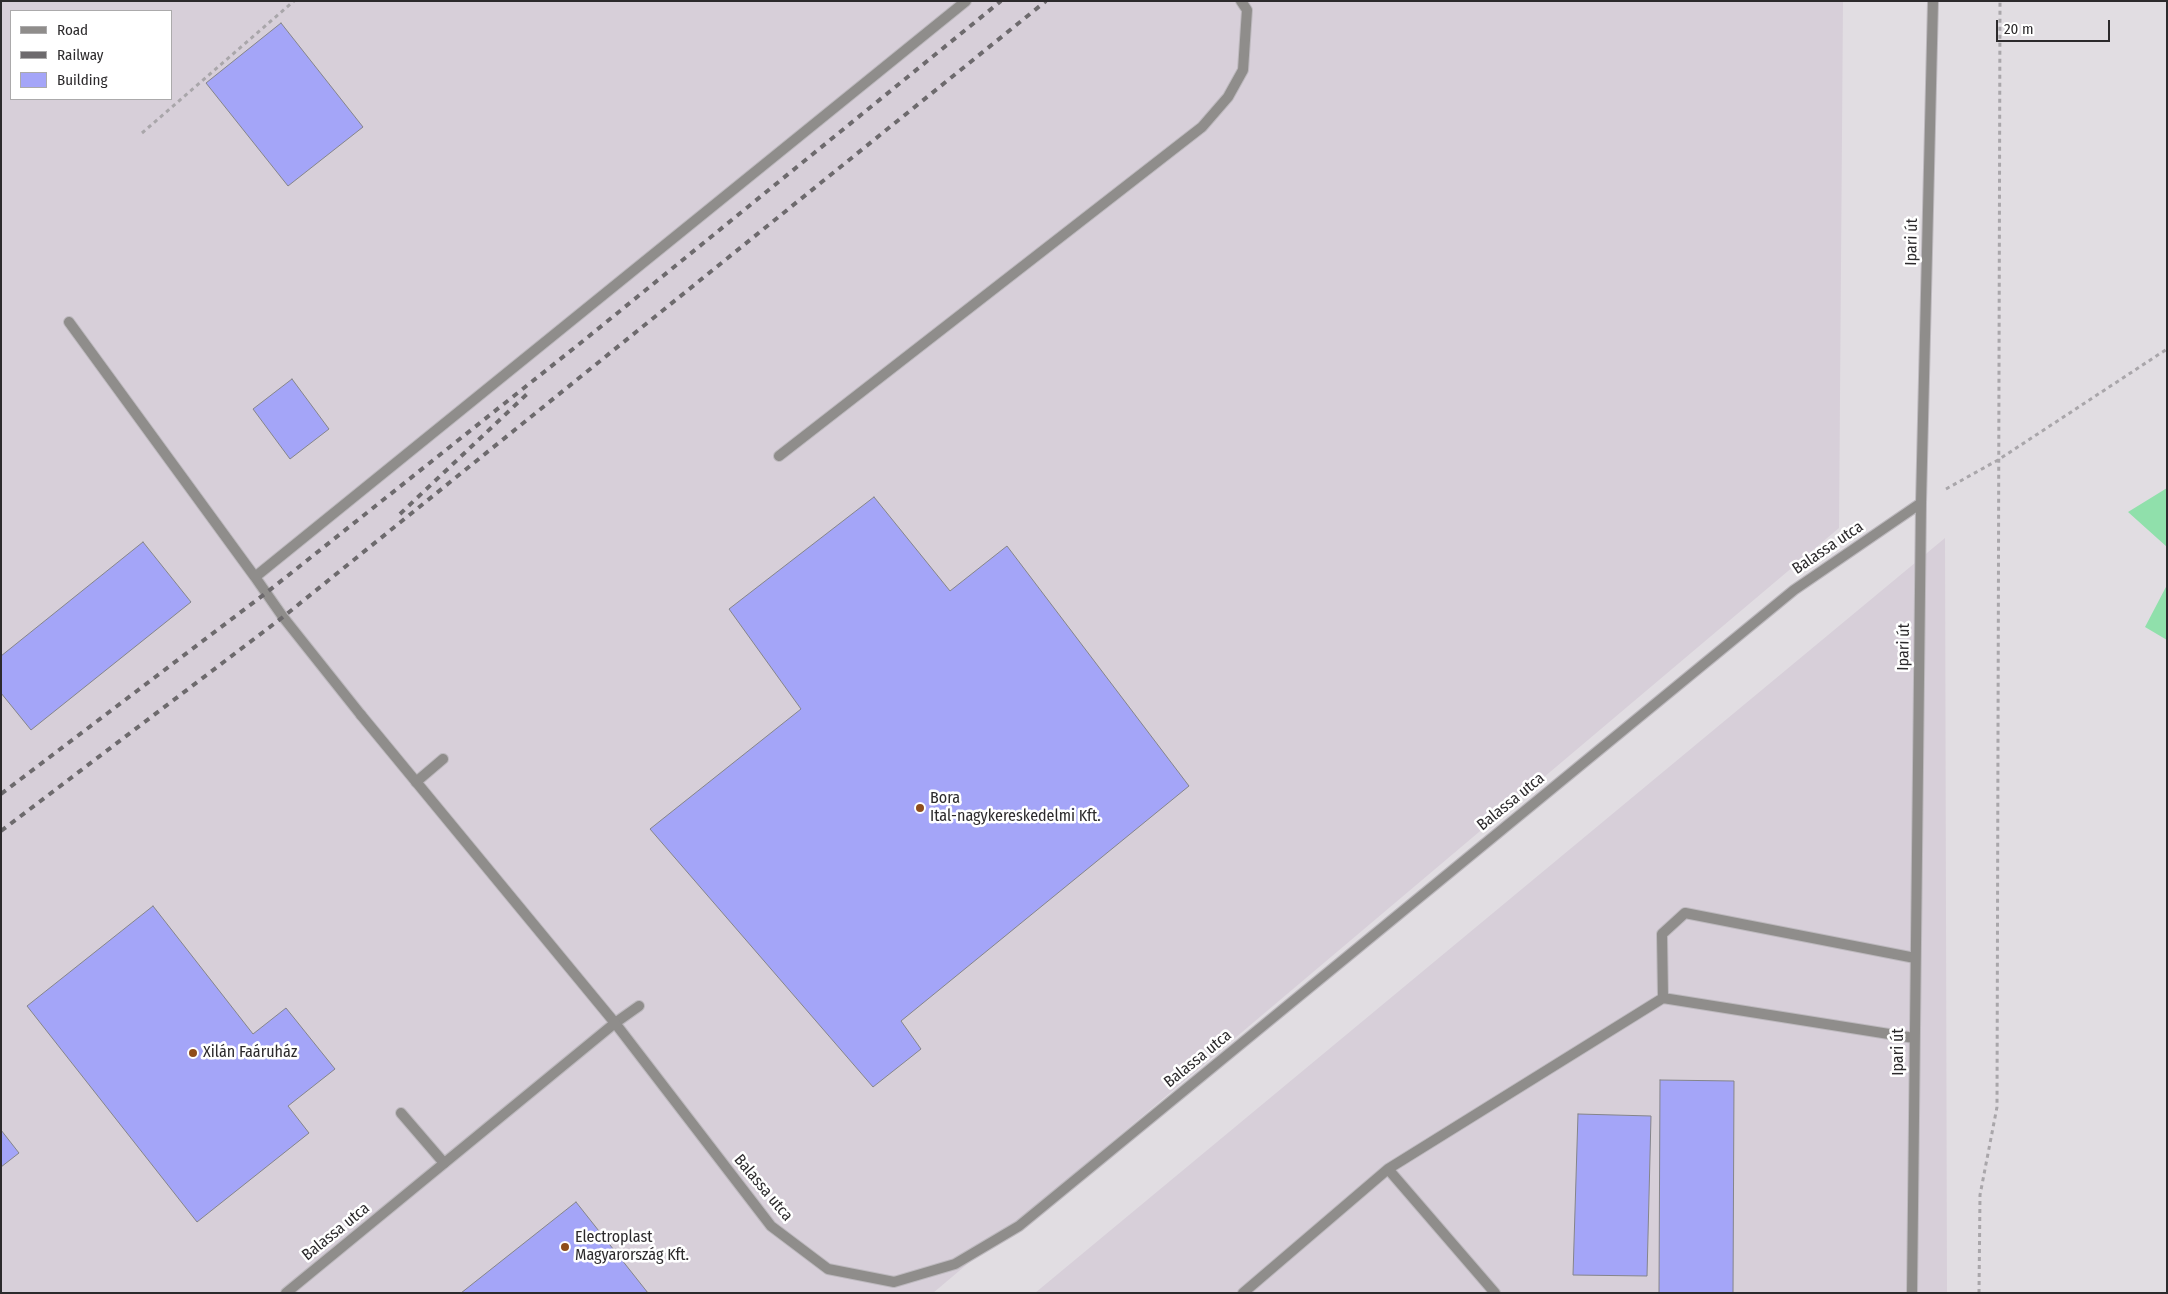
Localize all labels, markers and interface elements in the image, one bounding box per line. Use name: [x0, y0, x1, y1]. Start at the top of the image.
legend: [10, 10, 172, 100]
scale bar: [1998, 10, 2112, 42]
text: 20 m: [2004, 20, 2034, 38]
text: Road: [57, 21, 88, 39]
text: Railway: [57, 46, 104, 64]
text: Building: [57, 71, 108, 89]
street label: Ipari út: [1902, 218, 1922, 266]
street label: Balassa utca: [1789, 517, 1867, 579]
street label: Ipari út: [1894, 623, 1914, 671]
street label: Balassa utca: [1473, 769, 1549, 835]
place label: Bora Ital-nagykereskedelmi Kft.: [930, 789, 1101, 827]
marker: Bora Ital-nagykereskedelmi Kft.: [914, 802, 926, 814]
street label: Balassa utca: [1160, 1026, 1236, 1092]
street label: Ipari út: [1889, 1028, 1909, 1076]
place label: Xilán Faáruház: [203, 1043, 297, 1063]
marker: Xilán Faáruház: [187, 1047, 199, 1059]
street label: Balassa utca: [730, 1151, 796, 1225]
street label: Balassa utca: [298, 1199, 374, 1265]
place label: Electroplast Magyarország Kft.: [575, 1228, 689, 1266]
marker: Electroplast Magyarország Kft.: [559, 1241, 571, 1253]

